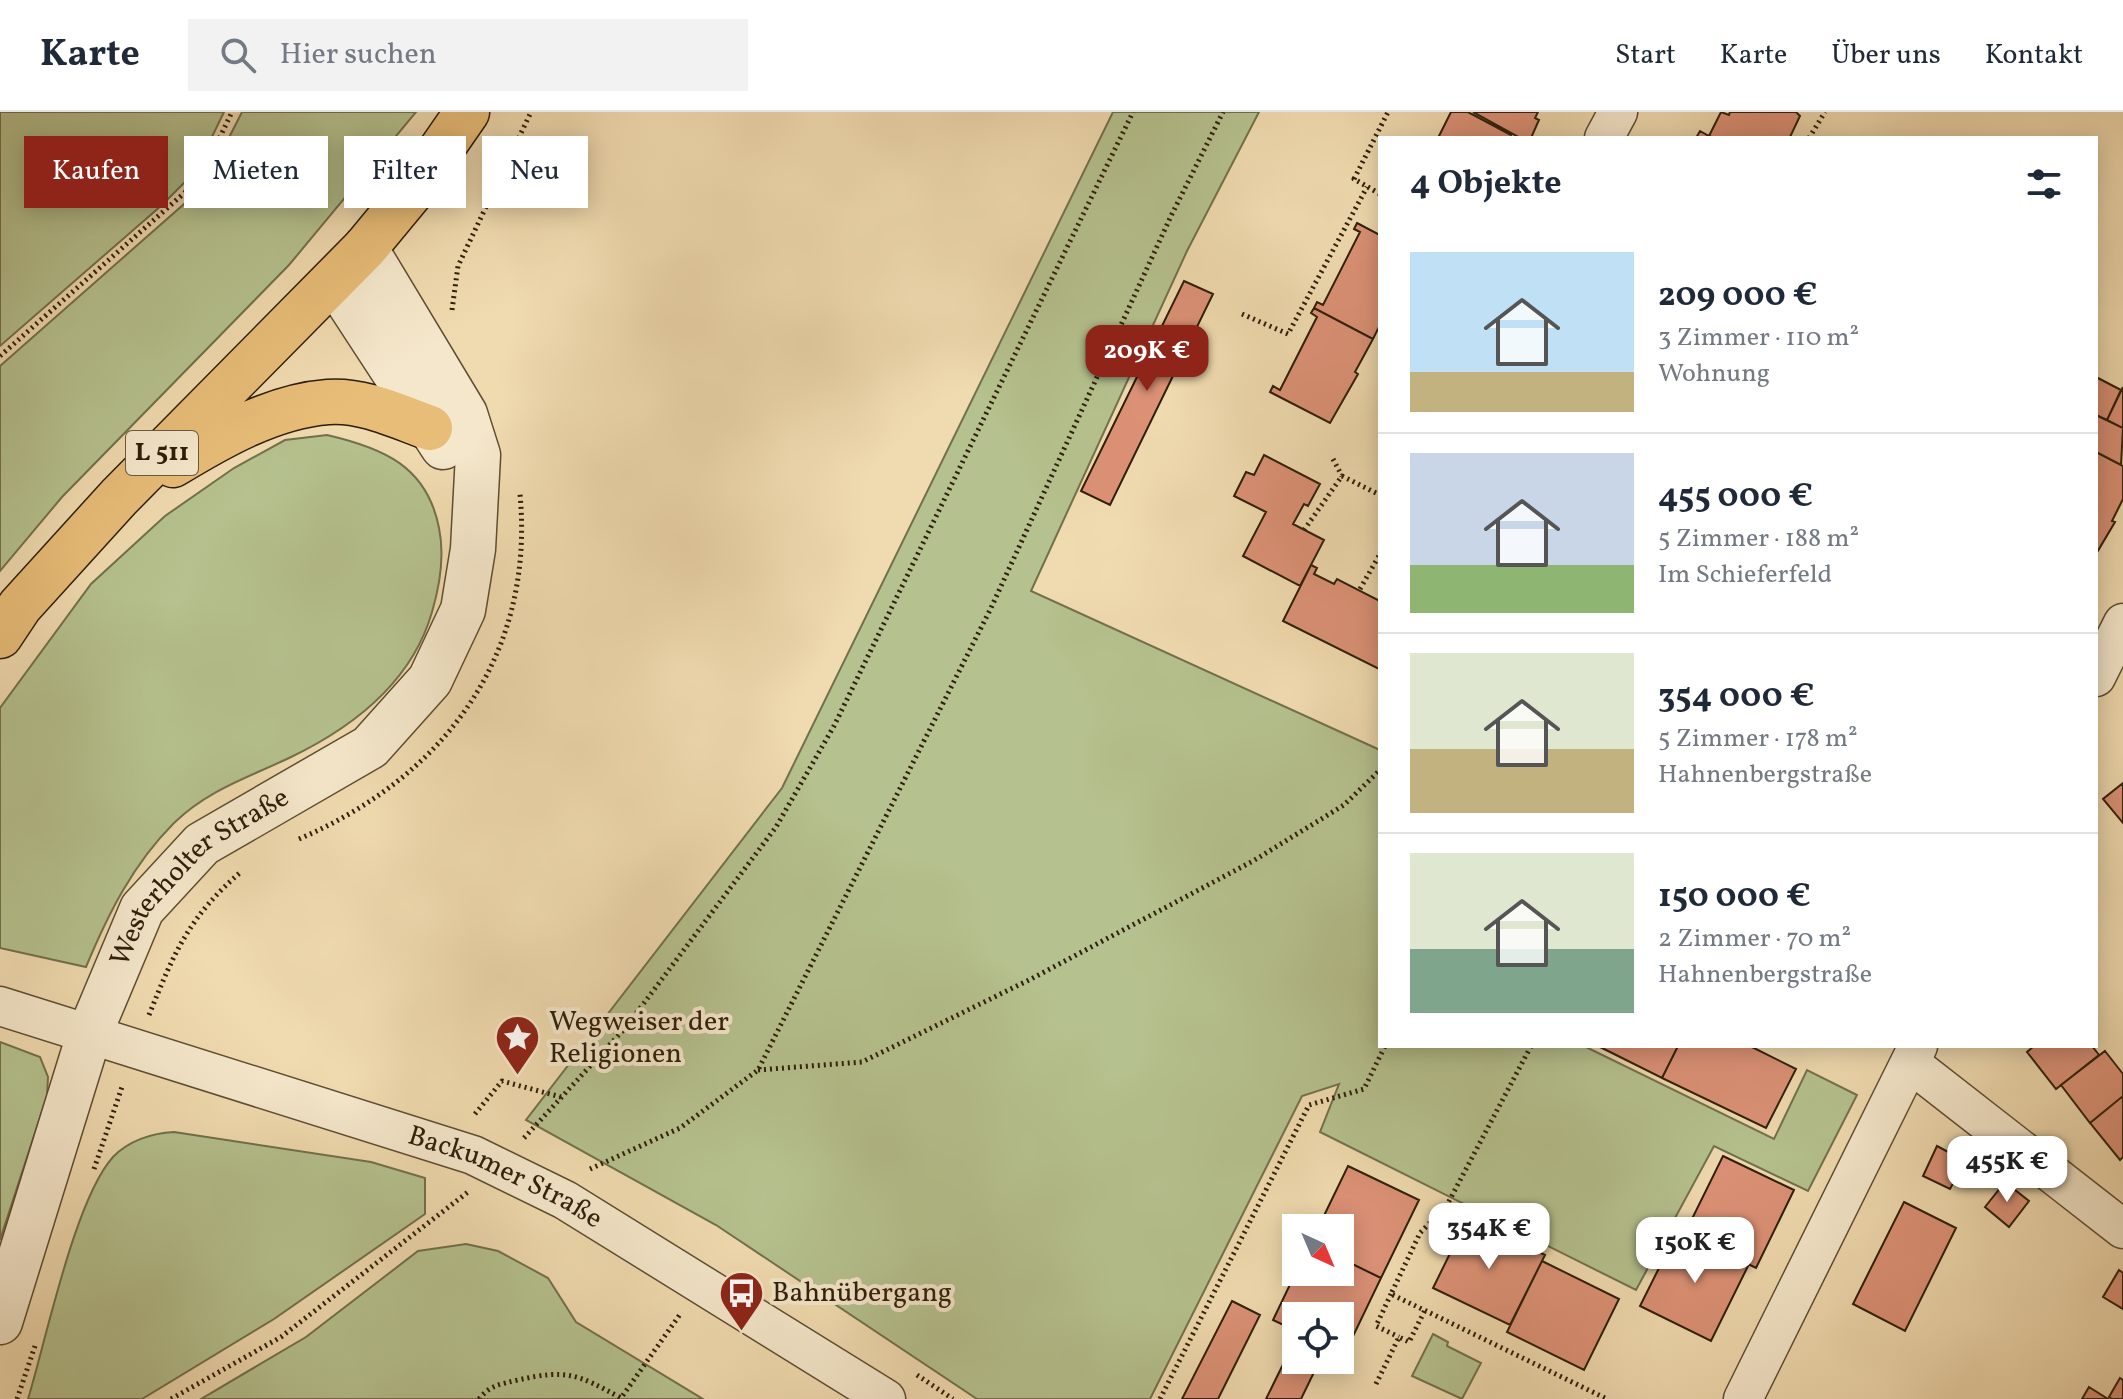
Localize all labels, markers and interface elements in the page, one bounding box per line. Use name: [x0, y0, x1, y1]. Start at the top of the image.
search box: [188, 19, 748, 91]
text: Karte: [40, 29, 140, 82]
icon: search: [216, 33, 260, 77]
text: Hier suchen: [280, 34, 437, 76]
text: Start: [1615, 36, 1676, 75]
text: Karte: [1720, 36, 1787, 75]
text: Über uns: [1831, 36, 1941, 75]
text: Kontakt: [1985, 36, 2083, 75]
chip: Kaufen: [24, 136, 168, 208]
chip: Mieten: [184, 136, 328, 208]
chip: Filter: [344, 136, 466, 208]
chip: Neu: [482, 136, 588, 208]
text: 4 Objekte: [1410, 161, 1562, 208]
icon: filters: [2022, 162, 2066, 206]
text: 209 000 €: [1658, 273, 1818, 320]
icon: home: [1474, 284, 1570, 380]
text: 3 Zimmer · 110 m²: [1658, 320, 1859, 356]
pin: 209K €: [1082, 325, 1212, 393]
text: 209K €: [1103, 333, 1191, 369]
text: Wohnung: [1658, 356, 1770, 392]
road number: L 511: [126, 431, 198, 475]
text: 455 000 €: [1658, 474, 1813, 521]
icon: home: [1474, 485, 1570, 581]
text: 5 Zimmer · 188 m²: [1658, 521, 1859, 557]
text: Im Schieferfeld: [1658, 557, 1832, 593]
text: 354 000 €: [1658, 674, 1814, 721]
icon: home: [1474, 685, 1570, 781]
text: 5 Zimmer · 178 m²: [1658, 721, 1858, 757]
text: Hahnenbergstraße: [1658, 757, 1872, 793]
street label: Westerholter Straße: [101, 778, 296, 972]
text: 150 000 €: [1658, 874, 1811, 921]
icon: home: [1474, 885, 1570, 981]
text: 2 Zimmer · 70 m²: [1658, 921, 1851, 957]
text: Hahnenbergstraße: [1658, 957, 1872, 993]
place label: Wegweiser der Religionen: [549, 1003, 729, 1074]
place icon: Wegweiser der Religionen: [494, 1014, 542, 1077]
street label: Backumer Straße: [403, 1116, 610, 1238]
pin: 455K €: [1942, 1136, 2072, 1204]
text: 455K €: [1965, 1144, 2049, 1180]
pin: 354K €: [1424, 1203, 1554, 1271]
text: 354K €: [1447, 1211, 1531, 1247]
north arrow: [1282, 1214, 1354, 1286]
map controls: [1282, 1214, 1354, 1374]
pin: 150K €: [1630, 1217, 1760, 1285]
text: 150K €: [1654, 1225, 1736, 1261]
bus stop icon: Bahnübergang: [717, 1269, 765, 1332]
place label: Bahnübergang: [772, 1274, 952, 1313]
button: locate: [1282, 1302, 1354, 1374]

